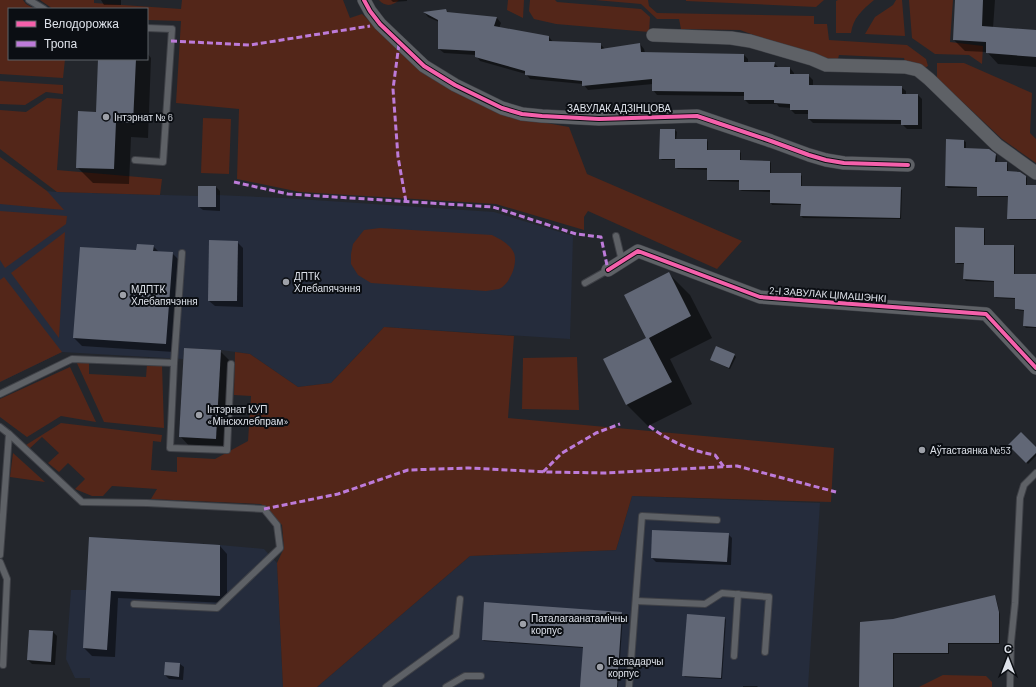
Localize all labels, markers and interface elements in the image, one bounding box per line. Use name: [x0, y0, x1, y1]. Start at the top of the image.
legend: [8, 8, 148, 60]
text: Велодорожка: [44, 16, 119, 31]
text: Тропа: [44, 36, 78, 51]
street label: ЗАВУЛАК АДЗІНЦОВА: [567, 102, 671, 114]
place label: Інтэрнат № 6: [114, 111, 173, 123]
marker: Інтэрнат № 6: [101, 112, 111, 122]
place label: ДПТК Хлебапячэння: [294, 270, 361, 294]
marker: ДПТК Хлебапячэння: [281, 277, 291, 287]
place label: МДПТК Хлебапячэння: [131, 283, 198, 307]
street label: 2-І ЗАВУЛАК ЦІМАШЭНКІ: [769, 284, 887, 304]
marker: МДПТК Хлебапячэння: [118, 290, 128, 300]
place label: Інтэрнат КУП «Мінскхлебпрам»: [207, 403, 289, 427]
marker: Інтэрнат КУП «Мінскхлебпрам»: [194, 410, 204, 420]
place label: Аўтастаянка №53: [930, 444, 1011, 456]
marker: Аўтастаянка №53: [917, 445, 927, 455]
place label: Паталагаанатамічны корпус: [531, 612, 627, 636]
marker: Паталагаанатамічны корпус: [518, 619, 528, 629]
north arrow: [988, 639, 1028, 679]
text: С: [1004, 642, 1012, 655]
place label: Гаспадарчы корпус: [608, 655, 664, 679]
marker: Гаспадарчы корпус: [595, 662, 605, 672]

